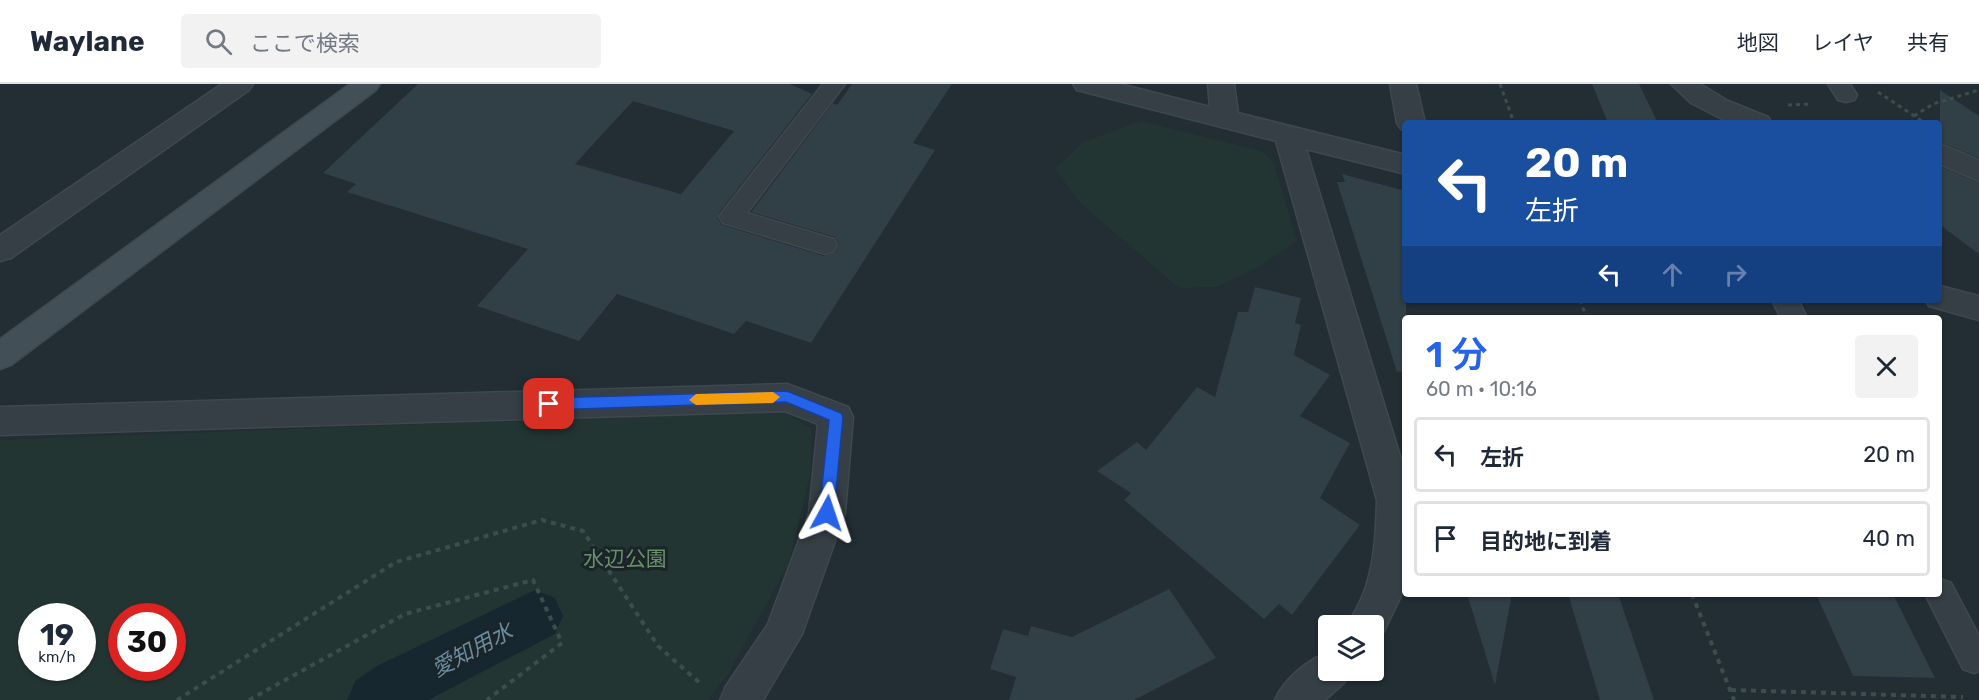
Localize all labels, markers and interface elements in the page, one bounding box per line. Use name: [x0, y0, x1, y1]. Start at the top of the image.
search box: [181, 14, 601, 68]
text: Waylane: [30, 25, 145, 58]
icon: search: [202, 25, 235, 58]
text: ここで検索: [250, 30, 360, 57]
text: 地図: [1737, 30, 1779, 55]
text: レイヤ: [1812, 30, 1874, 55]
text: 共有: [1907, 30, 1949, 55]
text: 20 m: [1525, 138, 1628, 188]
icon: left: [1426, 144, 1504, 222]
text: 左折: [1525, 195, 1579, 227]
icon: left: [1593, 258, 1626, 291]
icon: ahead: [1656, 258, 1689, 291]
icon: right: [1719, 258, 1752, 291]
text: 1 分: [1426, 333, 1487, 376]
button: close: [1855, 335, 1918, 398]
text: 60 m · 10:16: [1426, 377, 1537, 401]
pin: [523, 378, 574, 429]
icon: arrive: [532, 387, 565, 420]
icon: left: [1429, 438, 1462, 471]
text: 20 m: [1863, 441, 1915, 468]
text: 左折: [1480, 444, 1524, 471]
position arrow: [795, 481, 859, 545]
icon: arrive: [1429, 522, 1462, 555]
text: 40 m: [1862, 525, 1915, 552]
text: 目的地に到着: [1480, 528, 1612, 555]
park label: 水辺公園: [583, 546, 667, 571]
speed limit sign: 30: [108, 603, 186, 681]
map controls: [1318, 615, 1384, 681]
button: layers: [1318, 615, 1384, 681]
water label: 愛知用水: [427, 616, 519, 683]
text: 19: [40, 617, 74, 653]
text: km/h: [38, 648, 76, 666]

